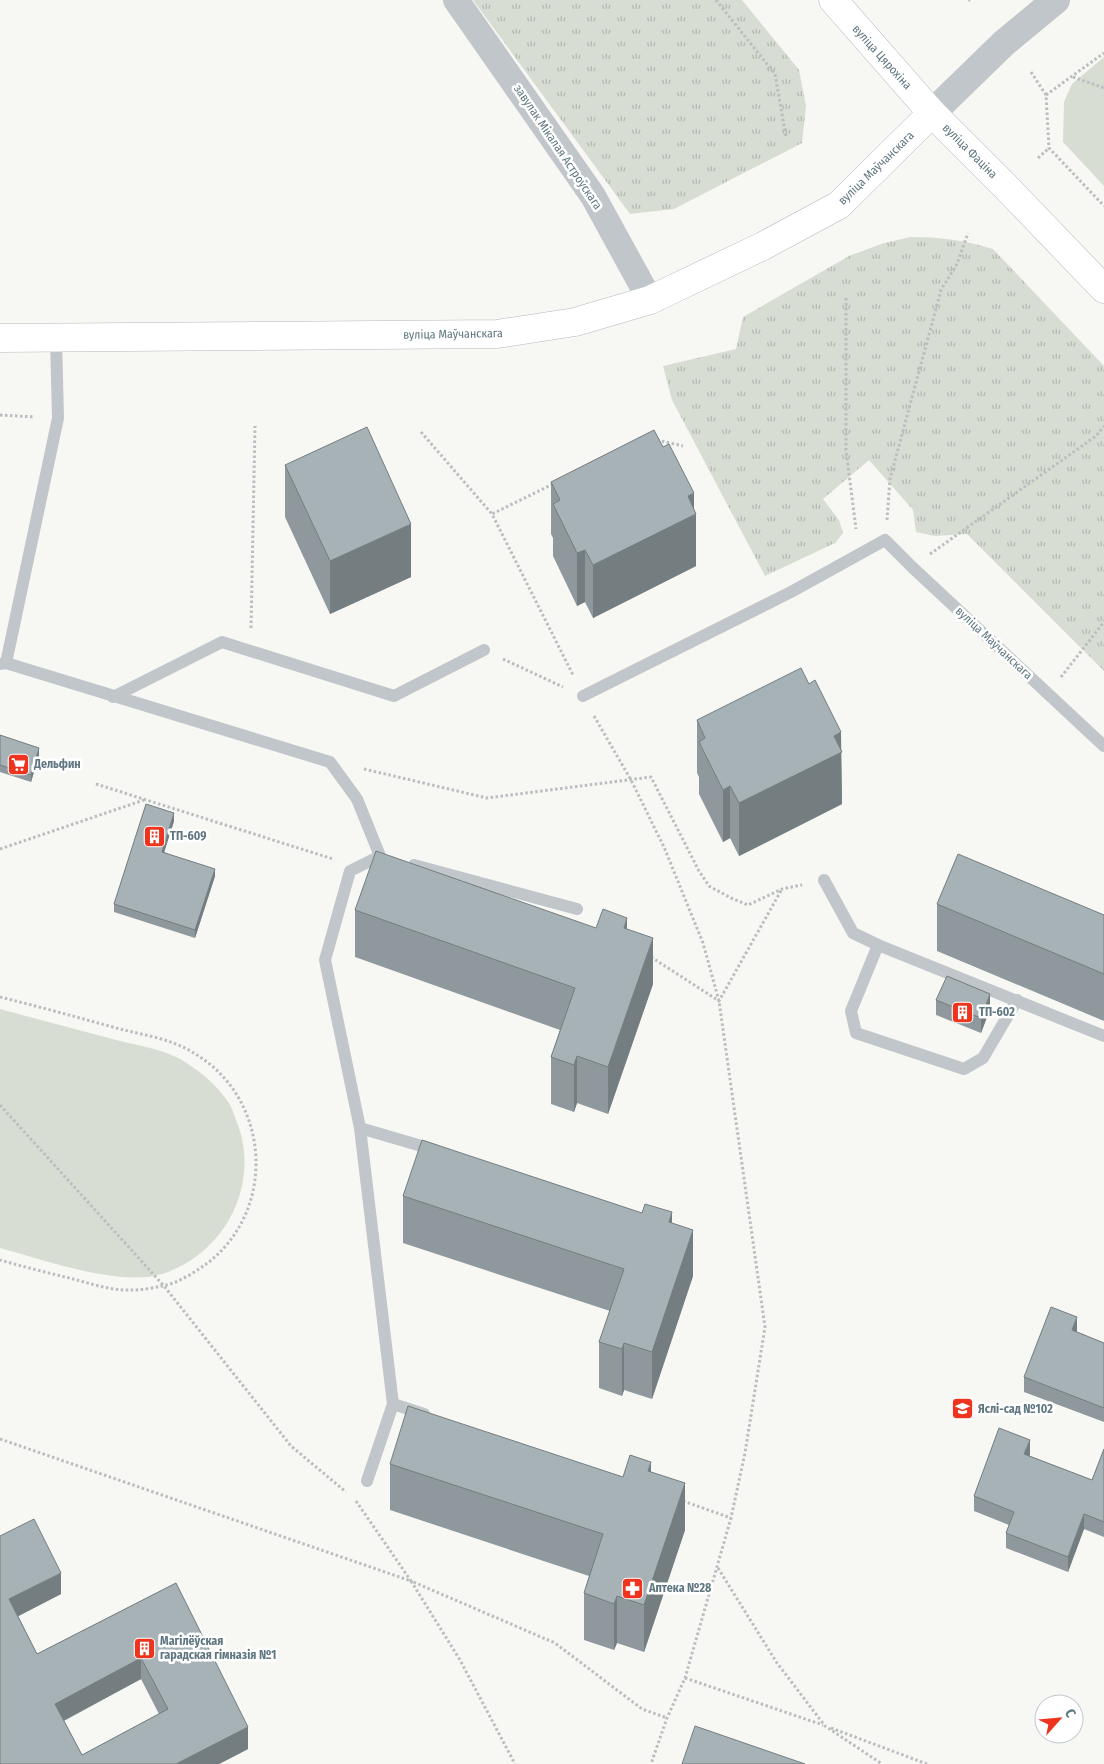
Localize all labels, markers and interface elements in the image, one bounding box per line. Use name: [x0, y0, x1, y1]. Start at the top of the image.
street label: вуліца Цярохіна: [849, 22, 915, 92]
street label: завулак Мікалая Астроўскага: [511, 82, 605, 212]
street label: вуліца Фаціна: [940, 121, 1000, 181]
street label: вуліца Маўчанскага: [835, 128, 917, 208]
street label: вуліца Маўчанскага: [403, 326, 503, 342]
street label: вуліца Маўчанскага: [953, 604, 1035, 682]
supermarket icon: Дельфин: [6, 752, 30, 776]
place label: Дельфин: [33, 757, 81, 771]
building icon: ТП-609: [142, 824, 166, 848]
place label: ТП-609: [170, 829, 207, 843]
building icon: ТП-602: [951, 1000, 975, 1024]
place label: ТП-602: [979, 1005, 1015, 1019]
school or university icon: Яслі-сад №102: [950, 1397, 974, 1421]
place label: Яслі-сад №102: [978, 1402, 1053, 1416]
pharmacy icon: Аптека №28: [621, 1576, 645, 1600]
place label: Аптека №28: [648, 1581, 712, 1595]
place label: Магілёўская гарадская гімназія №1: [160, 1634, 276, 1662]
building icon: Магілёўская гарадская гімназія №1: [132, 1636, 156, 1660]
north arrow: [1034, 1694, 1084, 1744]
text: С: [1061, 1706, 1080, 1721]

